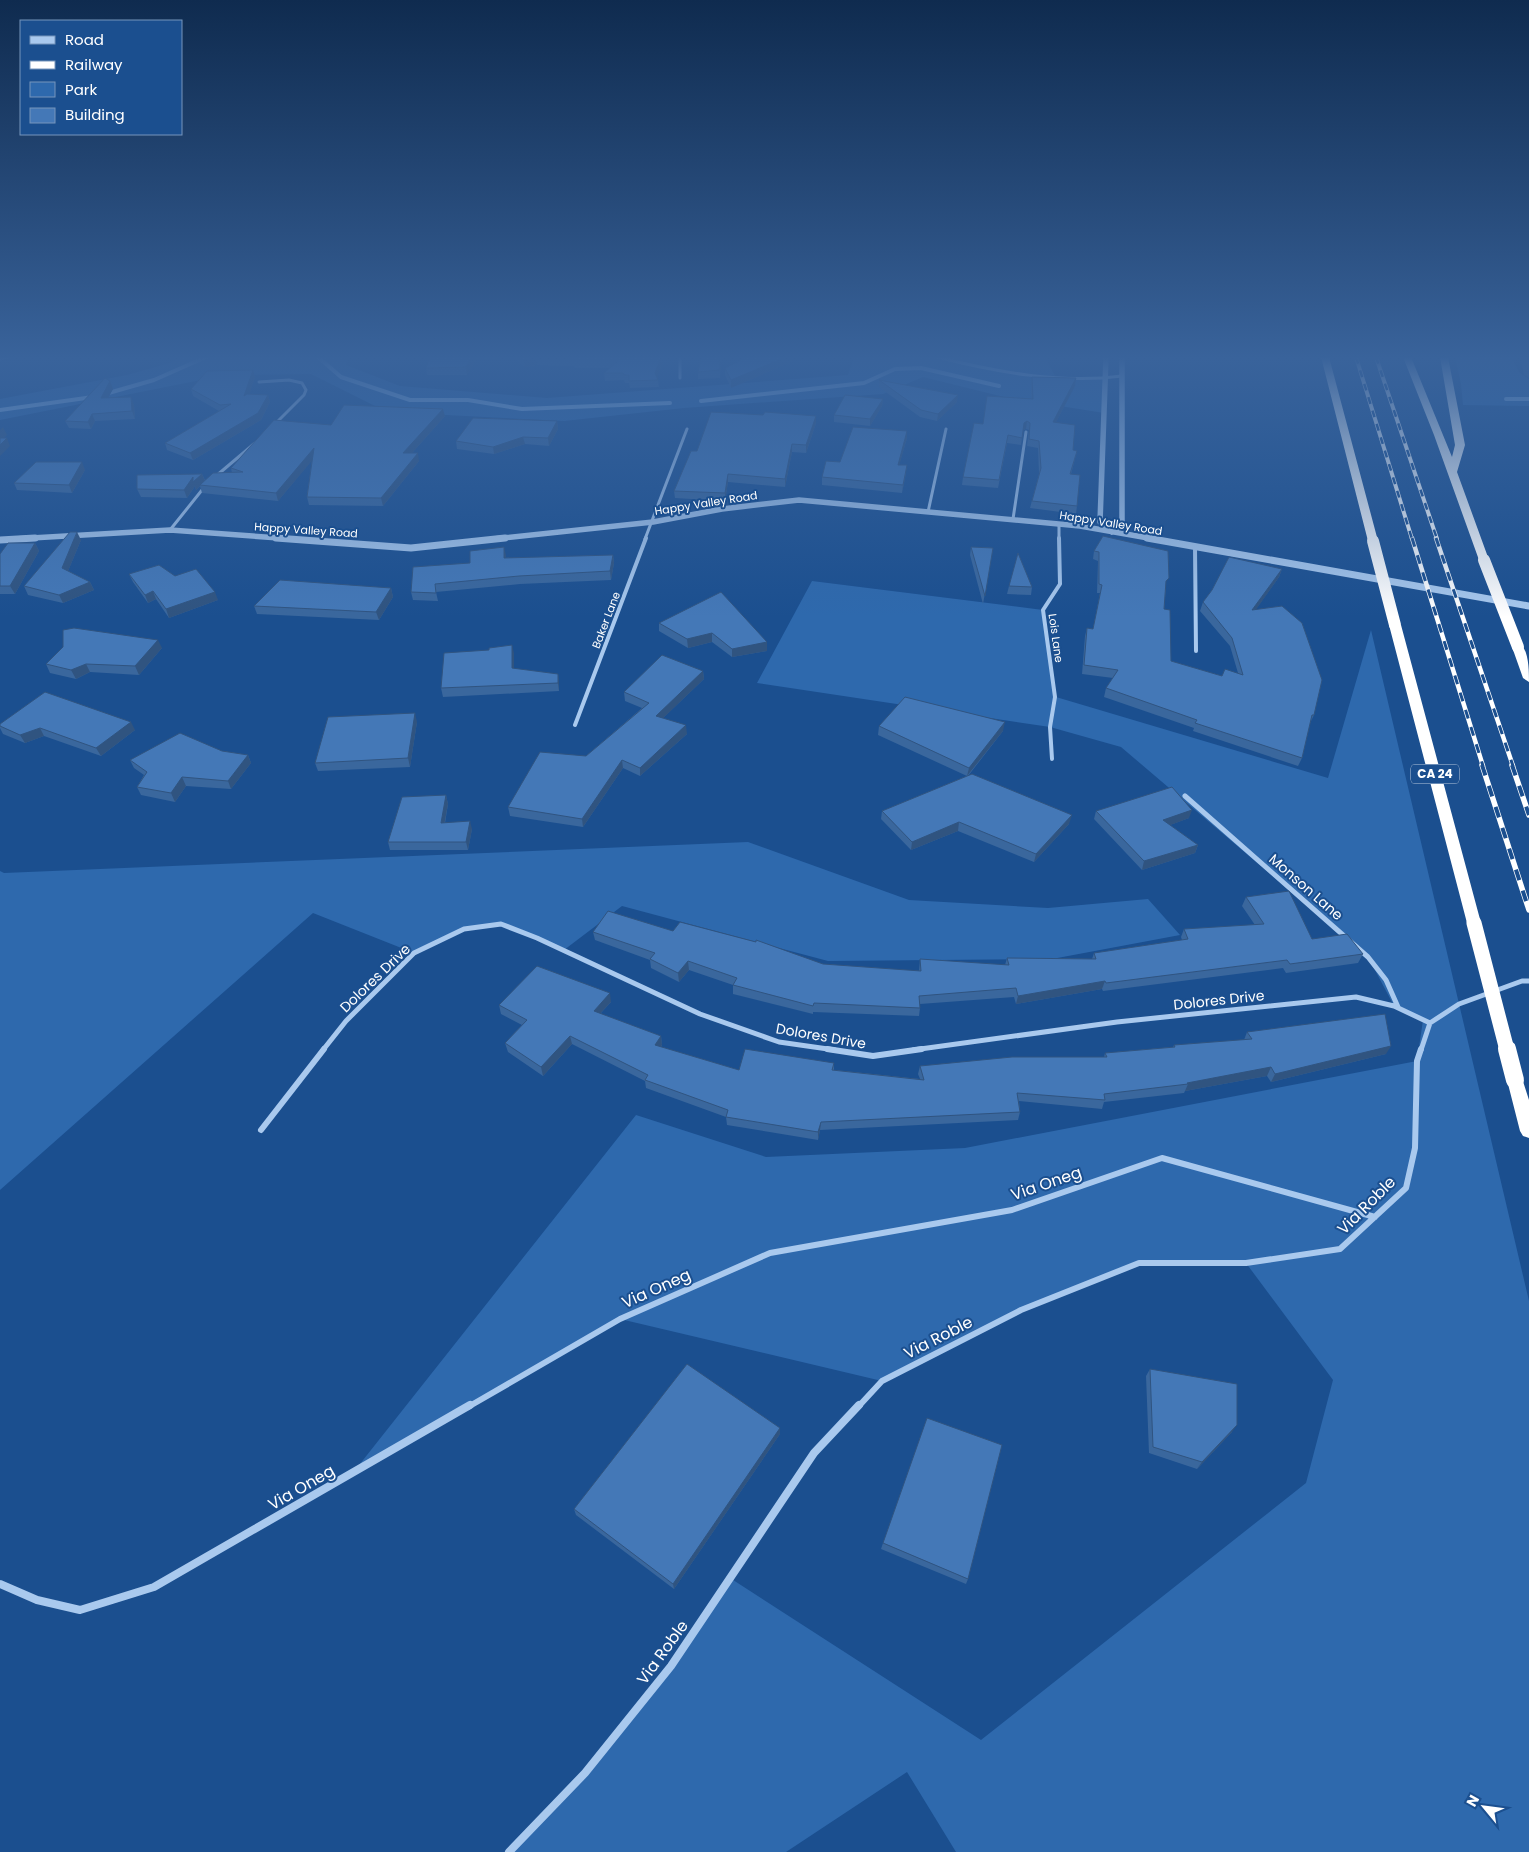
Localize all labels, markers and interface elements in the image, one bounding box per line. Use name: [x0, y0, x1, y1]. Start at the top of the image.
legend: [20, 20, 182, 135]
text: Road: [65, 29, 104, 50]
text: Railway: [65, 54, 123, 75]
text: Park: [65, 79, 97, 100]
text: Building: [65, 104, 125, 125]
street label: Happy Valley Road: [653, 487, 759, 519]
street label: Happy Valley Road: [1058, 507, 1164, 539]
street label: Happy Valley Road: [254, 518, 358, 542]
street label: Baker Lane: [588, 589, 624, 651]
street label: Lois Lane: [1045, 613, 1067, 664]
road number: CA 24: [1411, 764, 1459, 784]
street label: Monson Lane: [1265, 849, 1348, 925]
street label: Dolores Drive: [335, 939, 415, 1017]
street label: Dolores Drive: [1173, 985, 1266, 1015]
street label: Dolores Drive: [774, 1018, 868, 1054]
street label: Via Oneg: [1008, 1161, 1085, 1206]
street label: Via Roble: [1332, 1171, 1401, 1240]
street label: Via Oneg: [618, 1263, 694, 1314]
street label: Via Roble: [900, 1310, 977, 1365]
street label: Via Oneg: [264, 1459, 339, 1516]
street label: Via Roble: [631, 1615, 694, 1689]
north arrow: [1459, 1782, 1509, 1832]
text: N: [1461, 1791, 1484, 1810]

